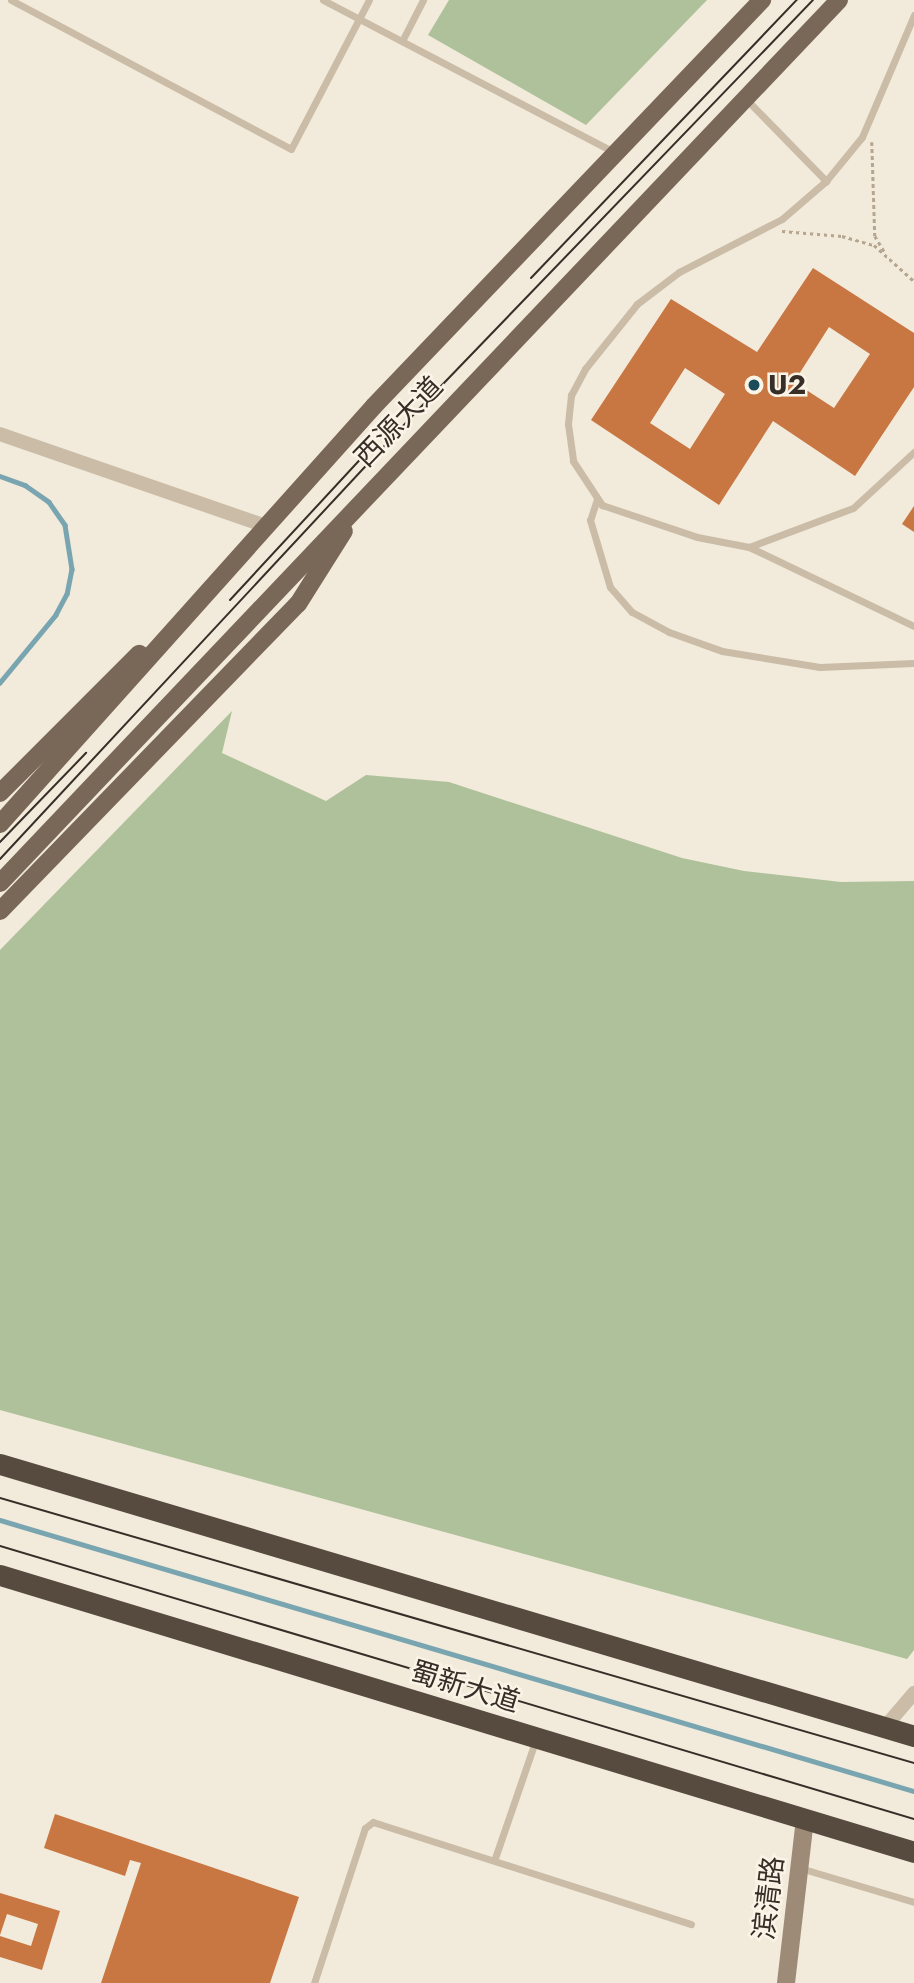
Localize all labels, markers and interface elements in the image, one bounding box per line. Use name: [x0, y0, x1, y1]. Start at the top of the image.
place label: U2: [768, 368, 806, 402]
street label: 西源大道: [348, 370, 450, 474]
marker: U2: [746, 377, 762, 393]
street label: 蜀新大道: [407, 1655, 523, 1719]
street label: 滨清路: [747, 1854, 791, 1942]

